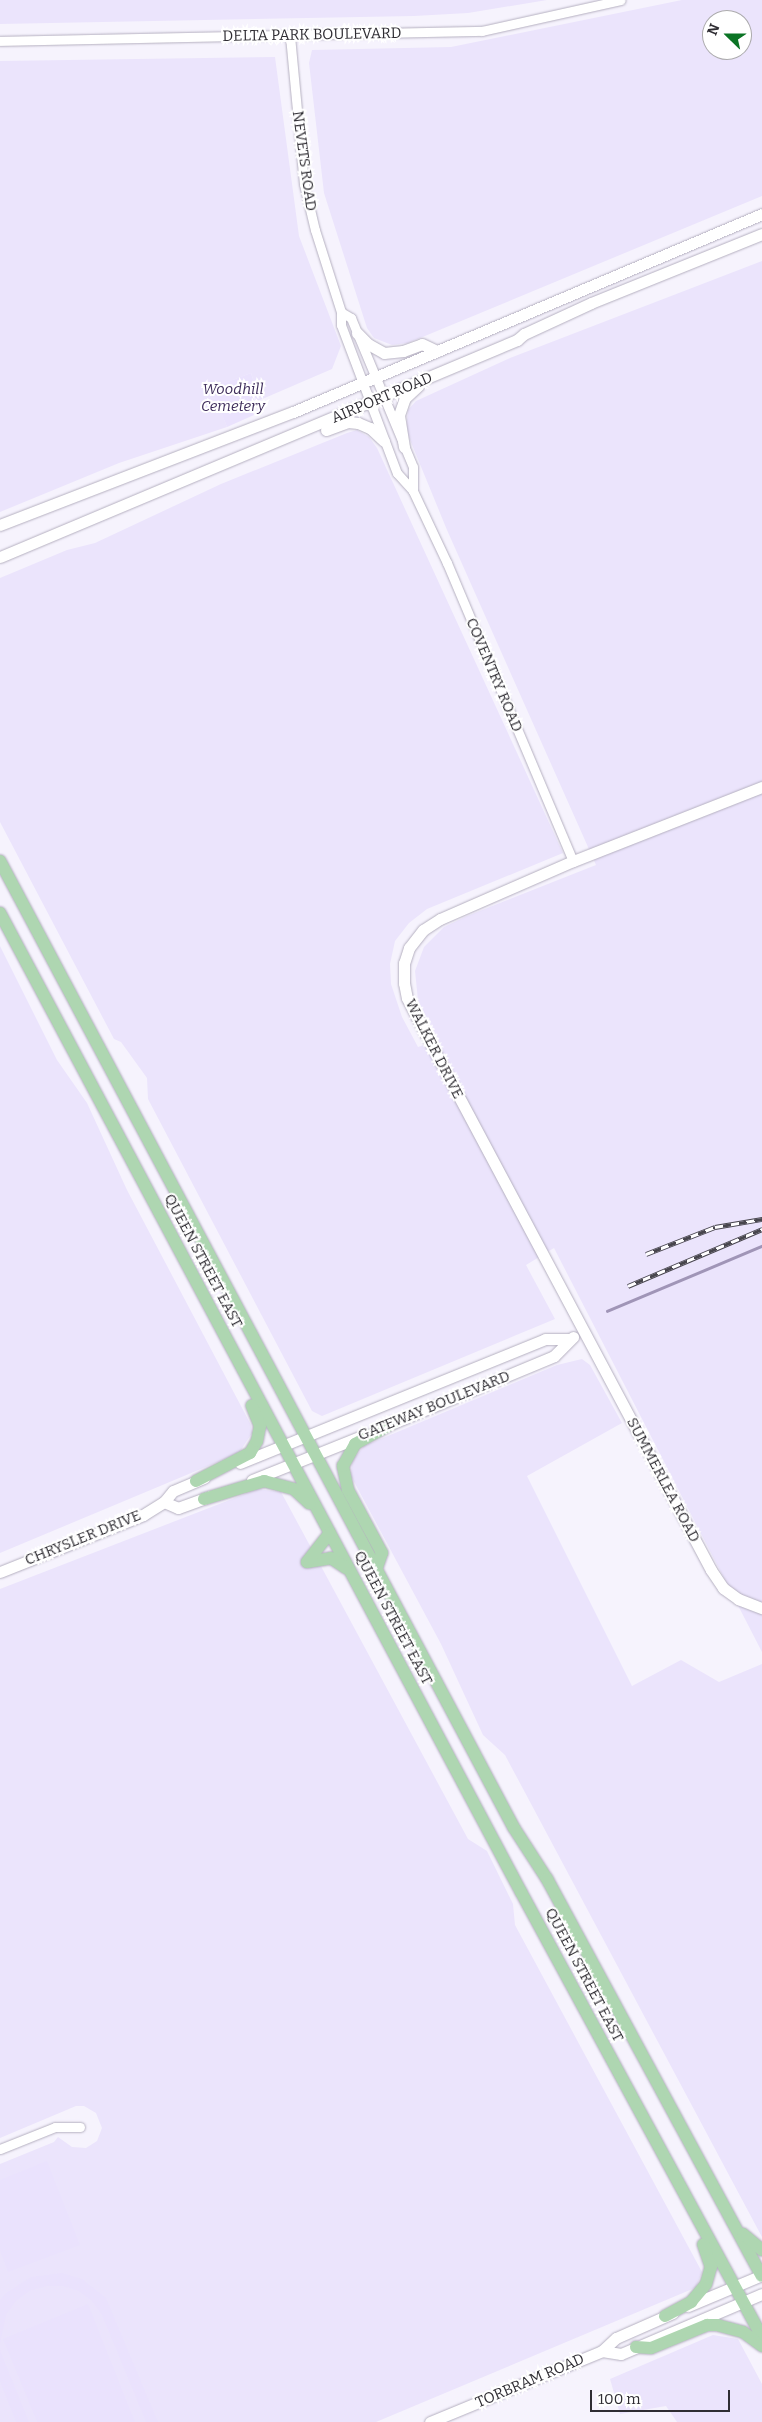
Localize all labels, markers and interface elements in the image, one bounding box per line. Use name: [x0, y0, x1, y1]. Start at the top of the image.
north arrow: [702, 10, 752, 60]
text: N: [704, 21, 723, 38]
street label: DELTA PARK BOULEVARD: [222, 24, 402, 46]
street label: NEVETS ROAD: [288, 110, 320, 212]
street label: AIRPORT ROAD: [329, 369, 435, 427]
park label: Woodhill Cemetery: [201, 380, 265, 415]
street label: COVENTRY ROAD: [462, 615, 526, 735]
street label: WALKER DRIVE: [401, 996, 467, 1102]
street label: QUEEN STREET EAST: [160, 1191, 246, 1331]
street label: GATEWAY BOULEVARD: [355, 1367, 513, 1445]
street label: SUMMERLEA ROAD: [623, 1415, 703, 1545]
street label: CHRYSLER DRIVE: [22, 1506, 144, 1570]
street label: QUEEN STREET EAST: [350, 1548, 436, 1688]
street label: QUEEN STREET EAST: [541, 1905, 627, 2045]
street label: TORBRAM ROAD: [473, 2350, 587, 2412]
scale bar: [592, 2380, 732, 2412]
text: 100 m: [598, 2390, 641, 2408]

